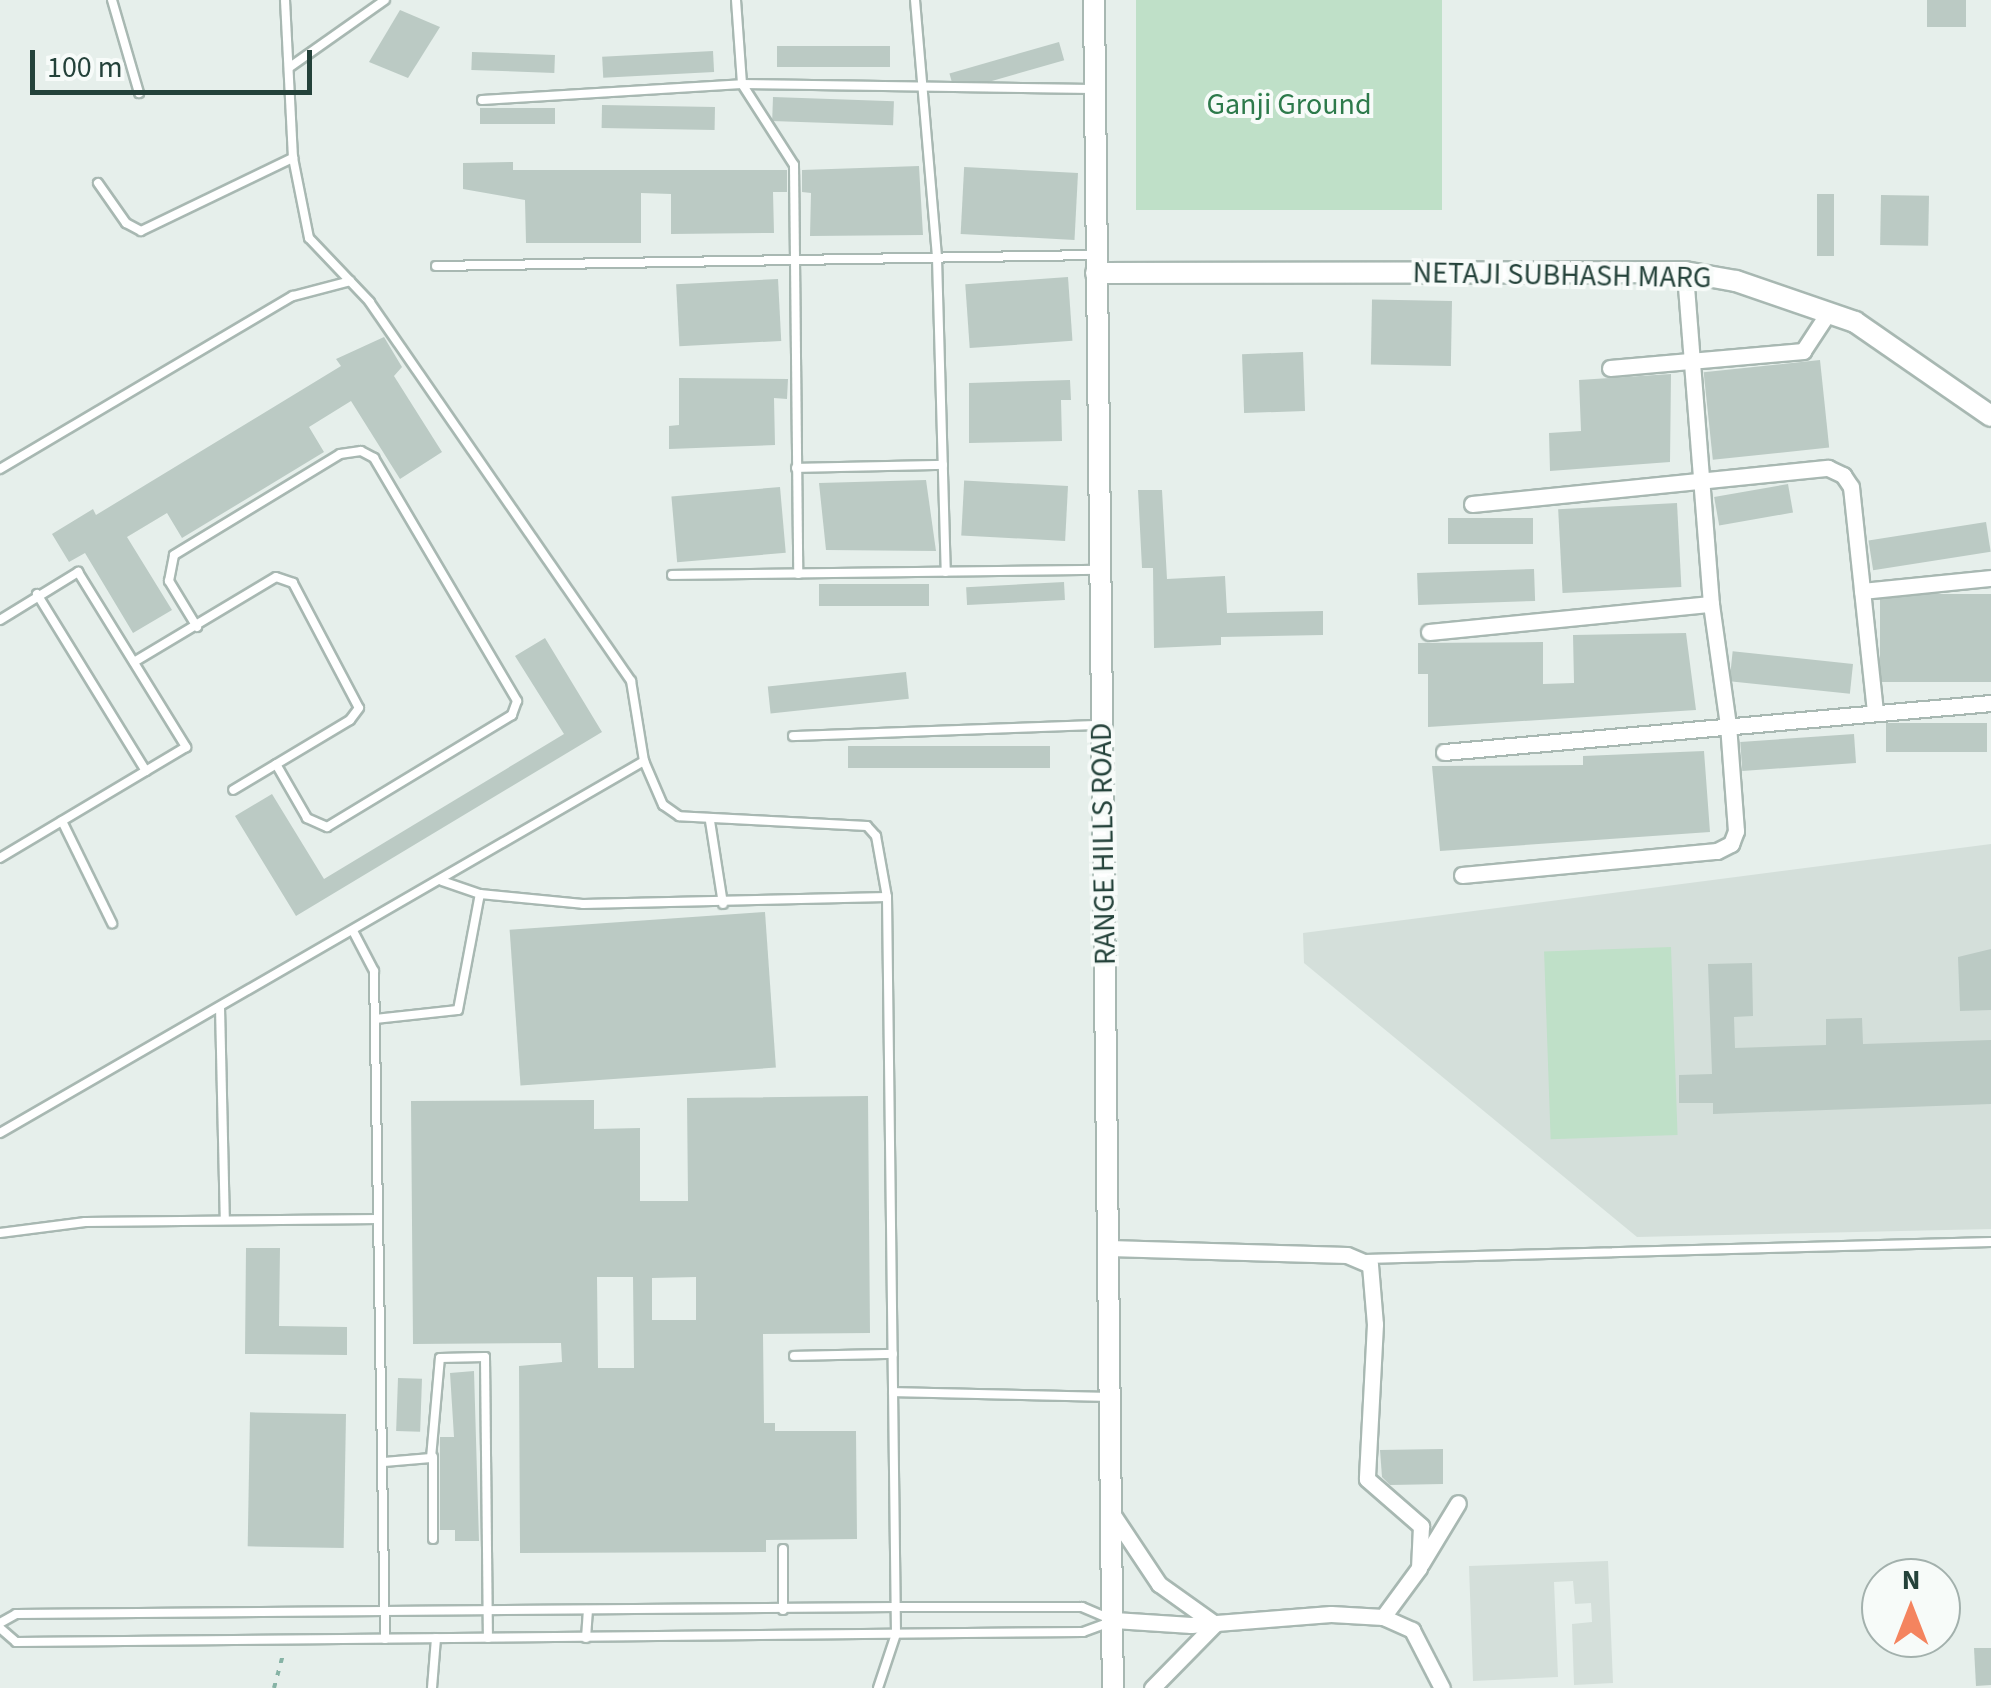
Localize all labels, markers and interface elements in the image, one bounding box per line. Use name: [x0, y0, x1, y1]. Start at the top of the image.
scale bar: [35, 30, 318, 92]
text: 100 m: [47, 46, 123, 89]
park label: Ganji Ground: [1206, 87, 1372, 123]
street label: NETAJI SUBHASH MARG: [1412, 255, 1712, 297]
street label: RANGE HILLS ROAD: [1084, 723, 1124, 965]
north arrow: [1861, 1558, 1961, 1658]
text: N: [1902, 1560, 1920, 1600]

